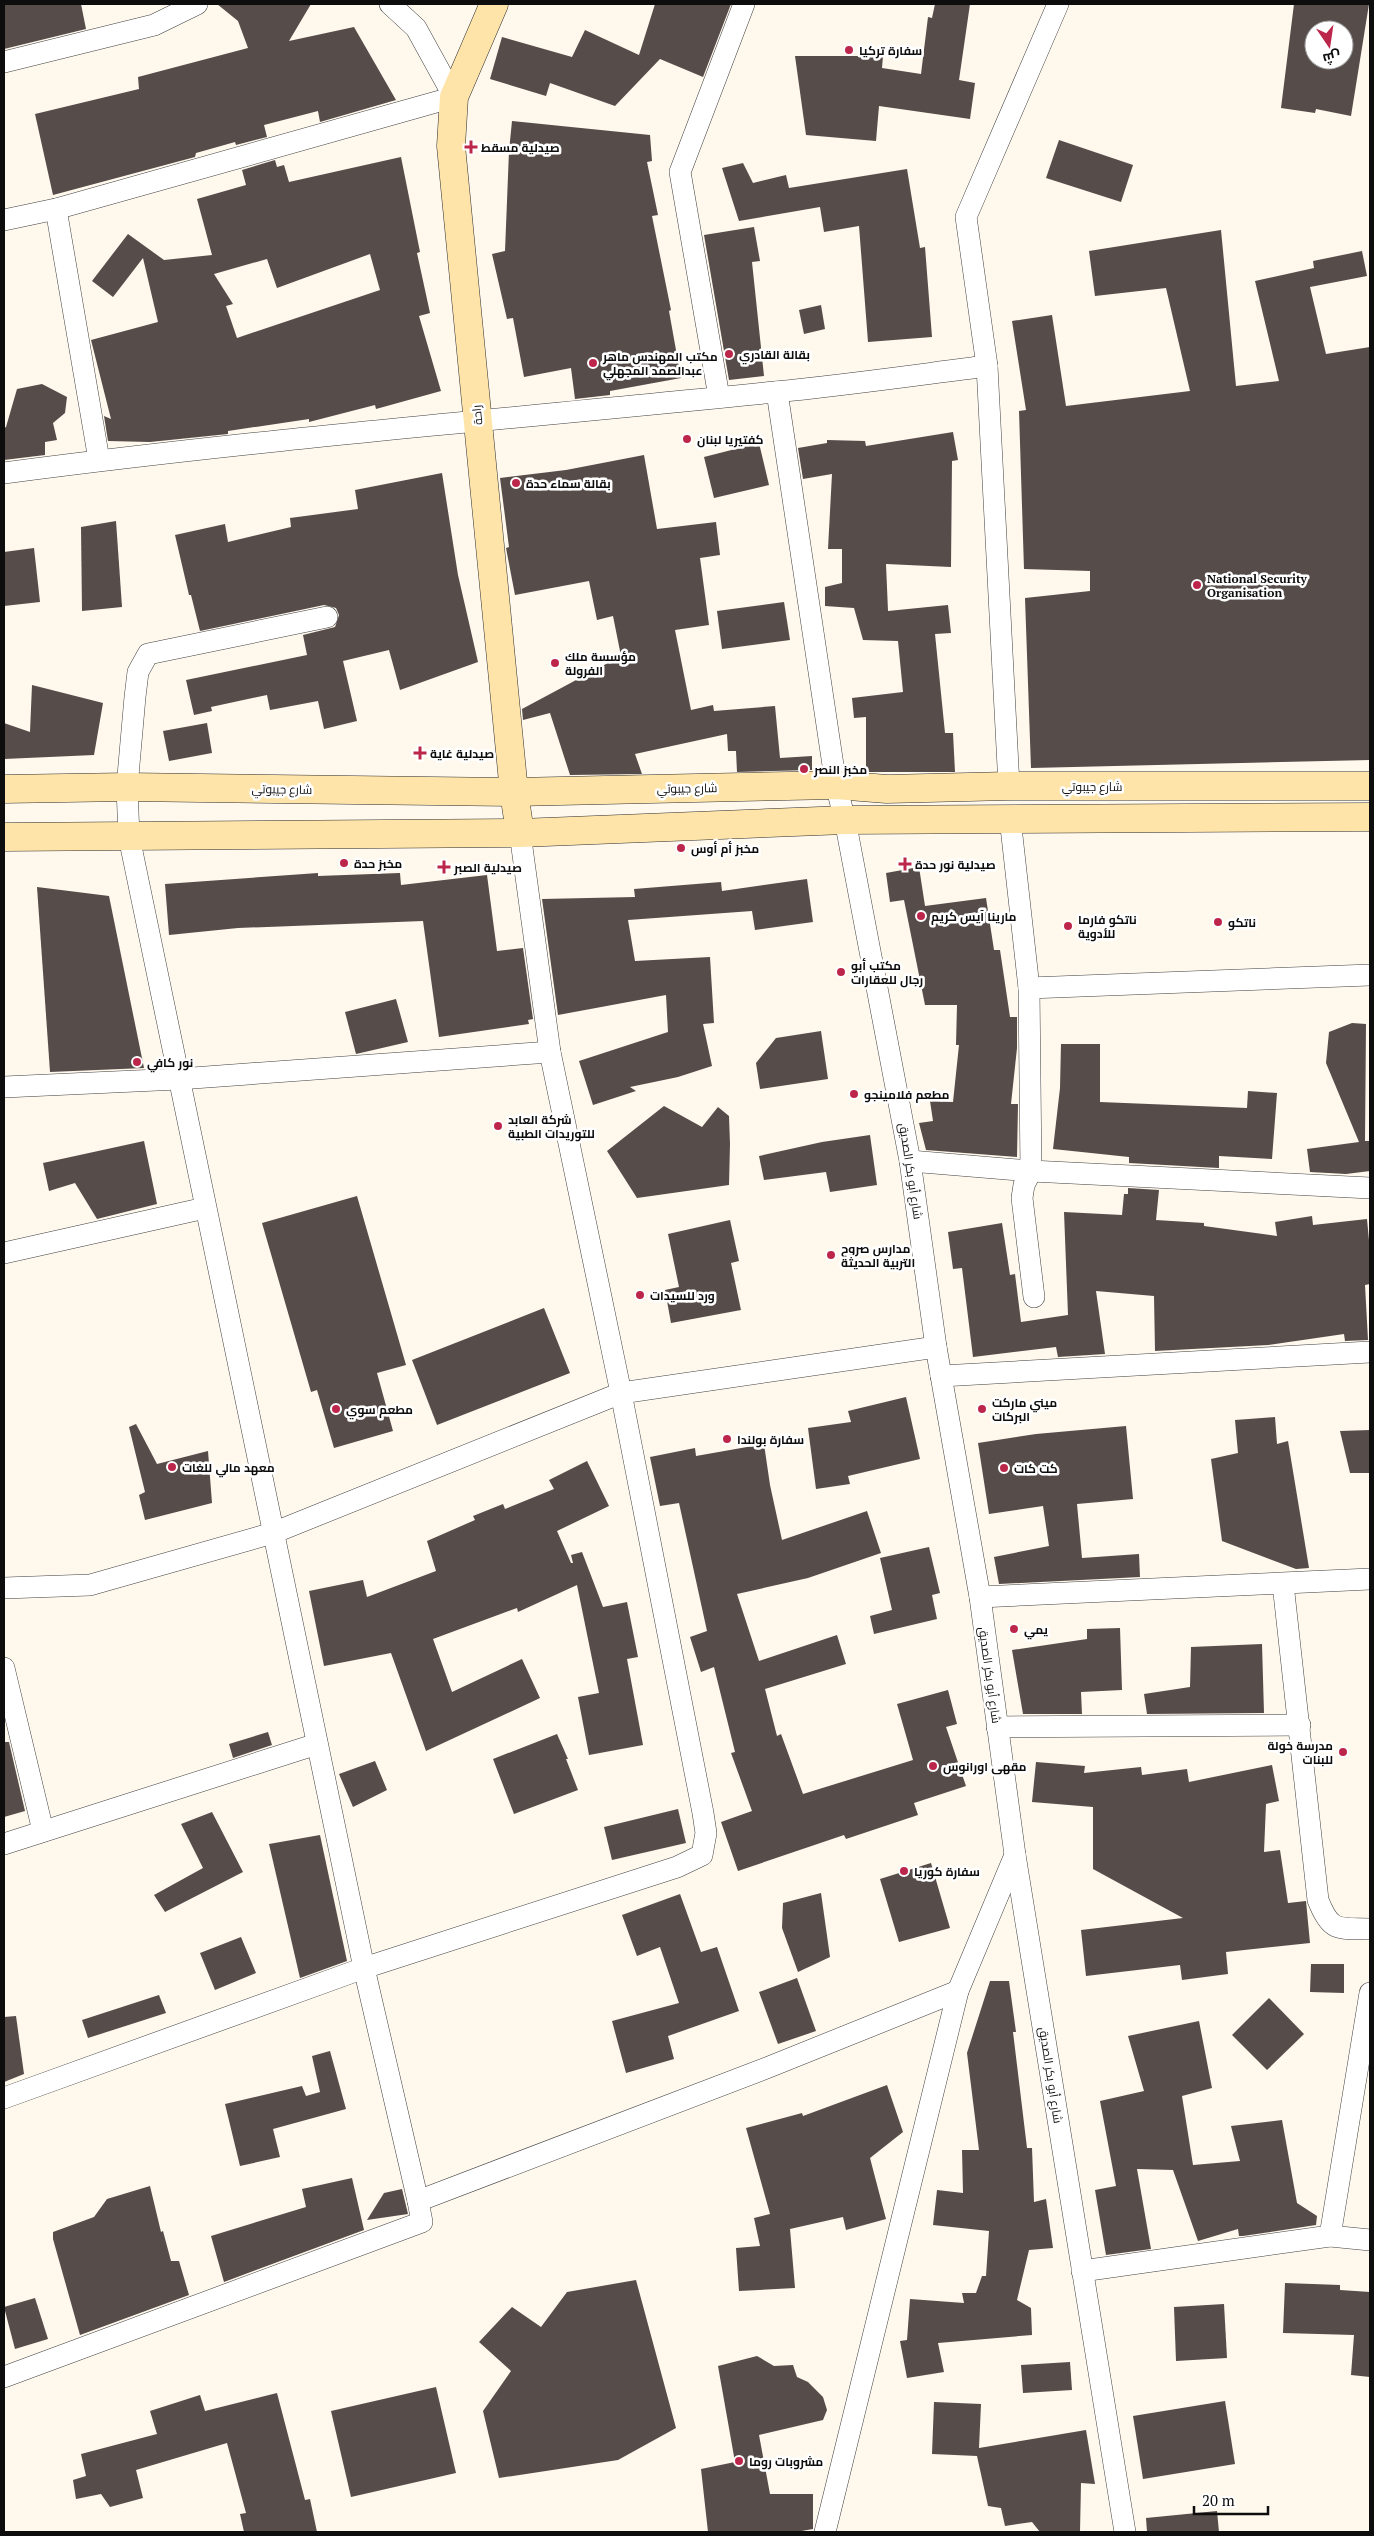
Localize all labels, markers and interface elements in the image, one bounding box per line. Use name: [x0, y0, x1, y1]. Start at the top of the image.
north arrow: [1304, 20, 1354, 70]
place label: سفارة تركيا: [859, 43, 922, 59]
marker: سفارة تركيا: [843, 44, 855, 56]
text: ش: [1321, 47, 1343, 69]
place label: صيدلية مسقط: [481, 140, 560, 155]
marker: صيدلية مسقط: [465, 141, 477, 153]
place label: بقالة القادري: [739, 347, 810, 365]
marker: بقالة القادري: [723, 348, 735, 360]
place label: مكتب المهندس ماهر عبدالصمد المجهلي: [602, 349, 718, 381]
marker: مكتب المهندس ماهر عبدالصمد المجهلي: [587, 357, 599, 369]
street label: راحة: [468, 404, 486, 426]
place label: كفتيريا لبنان: [697, 432, 764, 448]
marker: كفتيريا لبنان: [681, 433, 693, 445]
place label: بقالة سماء حدة: [526, 476, 611, 491]
marker: بقالة سماء حدة: [510, 477, 522, 489]
place label: National Security Organisation: [1207, 571, 1308, 600]
marker: National Security Organisation: [1191, 579, 1203, 591]
place label: مؤسسة ملك الفرولة: [565, 649, 636, 679]
marker: مؤسسة ملك الفرولة: [549, 657, 561, 669]
place label: صيدلية غاية: [430, 746, 494, 761]
marker: صيدلية غاية: [414, 747, 426, 759]
place label: مخبز النصر: [813, 762, 867, 778]
marker: مخبز النصر: [798, 763, 810, 775]
street label: شارع جيبوتي: [1062, 779, 1122, 797]
street label: شارع جيبوتي: [657, 780, 718, 799]
street label: شارع جيبوتي: [252, 781, 313, 800]
place label: مخبز أم أوس: [691, 841, 759, 857]
marker: مخبز أم أوس: [675, 842, 687, 854]
place label: مخبز حدة: [354, 856, 402, 872]
marker: مخبز حدة: [338, 857, 350, 869]
place label: صيدلية نور حدة: [915, 857, 996, 873]
marker: صيدلية نور حدة: [899, 858, 911, 870]
place label: صيدلية الصبر: [453, 860, 522, 876]
marker: صيدلية الصبر: [438, 861, 450, 873]
place label: مارينا آيس كريم: [931, 909, 1017, 925]
marker: مارينا آيس كريم: [915, 910, 927, 922]
place label: ناتكو فارما للأدوية: [1078, 912, 1137, 942]
place label: ناتكو: [1228, 915, 1256, 931]
marker: ناتكو: [1212, 916, 1224, 928]
marker: ناتكو فارما للأدوية: [1062, 920, 1074, 932]
place label: مكتب أبو رجال للعقارات: [851, 958, 923, 988]
marker: مكتب أبو رجال للعقارات: [835, 966, 847, 978]
place label: نور كافي: [147, 1055, 193, 1073]
marker: نور كافي: [131, 1056, 143, 1068]
place label: مطعم فلامينجو: [864, 1087, 950, 1103]
marker: مطعم فلامينجو: [848, 1088, 860, 1100]
place label: شركة العابد للتوريدات الطبية: [508, 1112, 595, 1142]
marker: شركة العابد للتوريدات الطبية: [492, 1120, 504, 1132]
street label: شارع أبو بكر الصديق: [895, 1122, 926, 1220]
place label: مدارس صروح التربية الحديثة: [841, 1241, 915, 1271]
marker: مدارس صروح التربية الحديثة: [825, 1249, 837, 1261]
place label: ورد للسيدات: [650, 1288, 715, 1304]
marker: ورد للسيدات: [634, 1289, 646, 1301]
place label: ميني ماركت البركات: [992, 1395, 1057, 1425]
place label: مطعم سوي: [346, 1402, 413, 1420]
marker: مطعم سوي: [330, 1403, 342, 1415]
marker: ميني ماركت البركات: [976, 1403, 988, 1415]
place label: سفارة بولندا: [737, 1432, 804, 1448]
marker: سفارة بولندا: [721, 1433, 733, 1445]
place label: معهد مالي للغات: [182, 1460, 275, 1478]
marker: معهد مالي للغات: [166, 1461, 178, 1473]
place label: كت كات: [1014, 1461, 1058, 1476]
marker: كت كات: [998, 1462, 1010, 1474]
place label: يمي: [1024, 1622, 1049, 1640]
marker: يمي: [1008, 1623, 1020, 1635]
street label: شارع أبو بكر الصديق: [975, 1626, 1004, 1724]
place label: مدرسة خولة للبنات: [1267, 1738, 1333, 1767]
marker: مدرسة خولة للبنات: [1337, 1746, 1349, 1758]
place label: مقهى اورانوس: [943, 1759, 1027, 1775]
marker: مقهى اورانوس: [927, 1760, 939, 1772]
place label: سفارة كوريا: [914, 1864, 980, 1880]
marker: سفارة كوريا: [898, 1865, 910, 1877]
street label: شارع أبو بكر الصديق: [1035, 2026, 1066, 2124]
place label: مشروبات روما: [749, 2454, 823, 2470]
marker: مشروبات روما: [733, 2455, 745, 2467]
scale bar: [1194, 2484, 1268, 2516]
text: 20 m: [1202, 2490, 1235, 2510]

